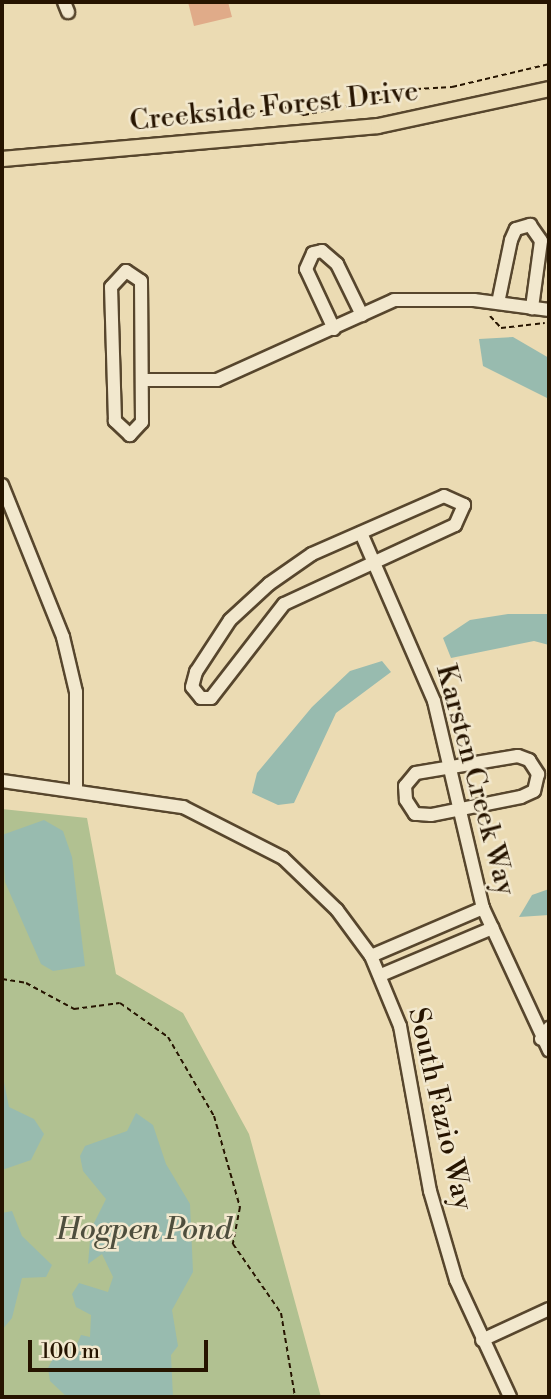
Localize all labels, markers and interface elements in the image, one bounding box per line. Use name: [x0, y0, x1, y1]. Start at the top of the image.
street label: Creekside Forest Drive: [128, 75, 420, 139]
street label: Karsten Creek Way: [428, 661, 522, 899]
street label: South Fazio Way: [400, 1005, 480, 1213]
water label: Hogpen Pond: [56, 1212, 232, 1248]
scale bar: [32, 1326, 212, 1370]
text: 100 m: [41, 1339, 100, 1365]

